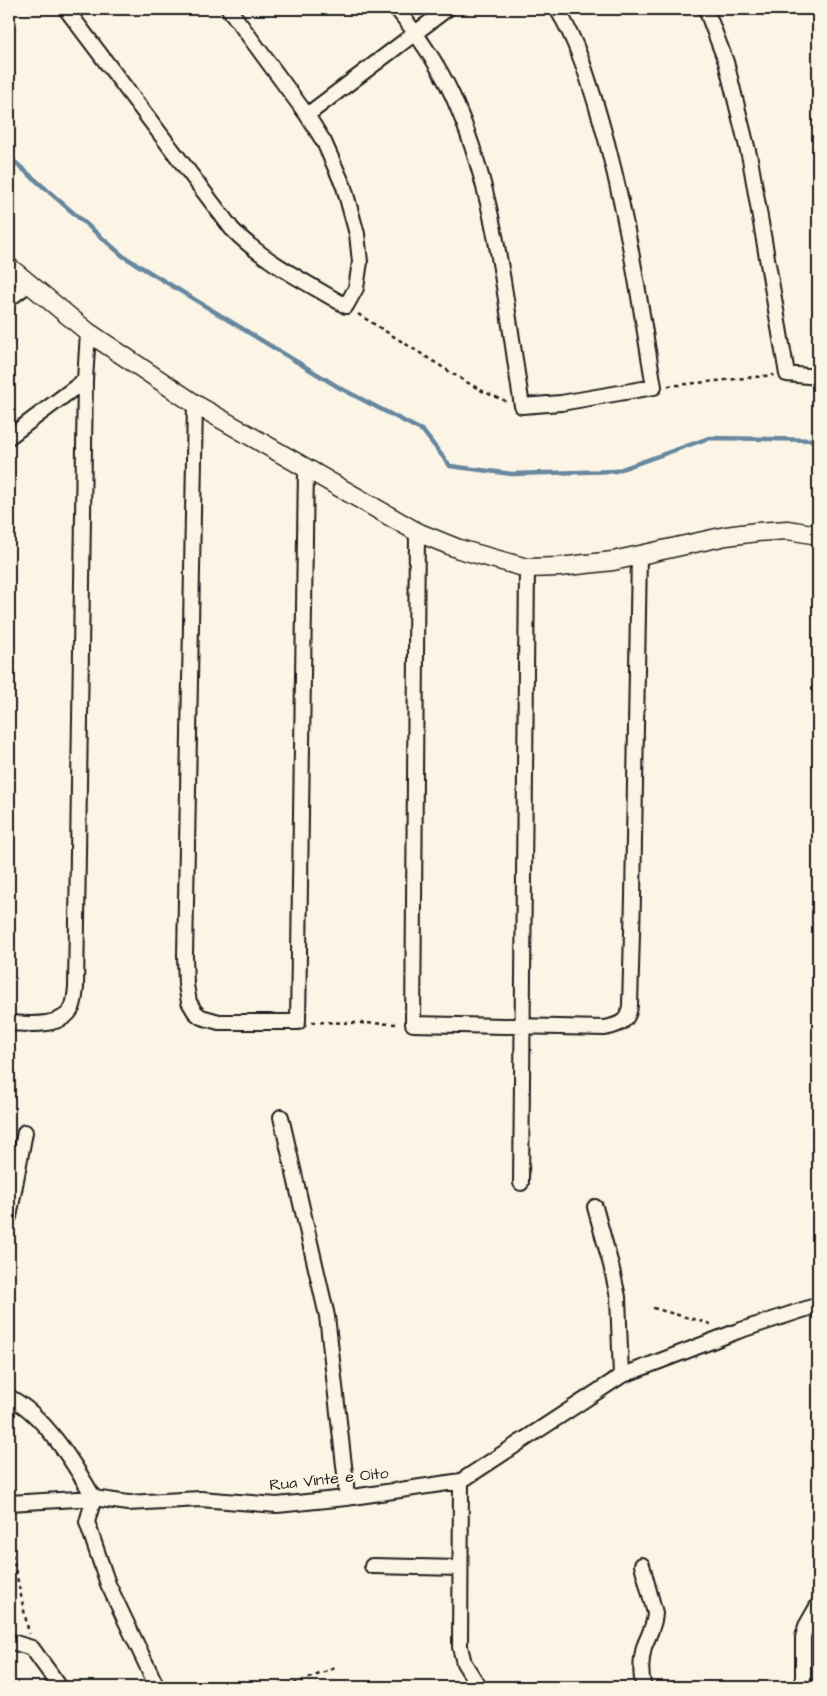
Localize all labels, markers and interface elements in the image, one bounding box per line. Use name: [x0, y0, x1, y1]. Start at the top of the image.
street label: Rua Vinte e Oito: [268, 1462, 390, 1496]

